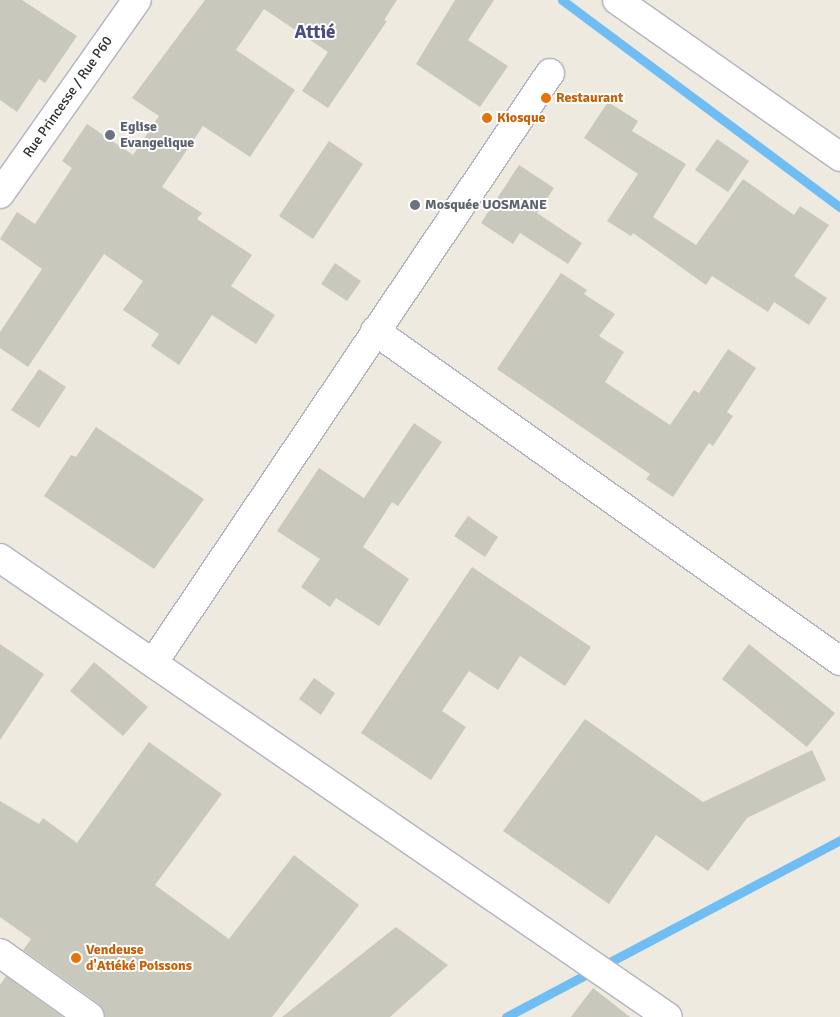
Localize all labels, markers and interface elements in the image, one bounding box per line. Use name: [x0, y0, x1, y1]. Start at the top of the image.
district label: Attié: [294, 22, 336, 44]
street label: Rue Princesse / Rue P60: [20, 33, 116, 161]
place label: Restaurant: [556, 90, 623, 106]
marker: Restaurant: [540, 92, 552, 104]
place label: Kiosque: [497, 110, 546, 126]
marker: Kiosque: [481, 112, 493, 124]
place label: Eglise Evangelique: [120, 119, 194, 152]
marker: Eglise Evangelique: [104, 129, 116, 141]
place label: Mosquée UOSMANE: [425, 197, 547, 213]
marker: Mosquée UOSMANE: [409, 199, 421, 211]
place label: Vendeuse d'Atiéké Poissons: [86, 942, 192, 974]
marker: Vendeuse d'Atiéké Poissons: [70, 952, 82, 964]

